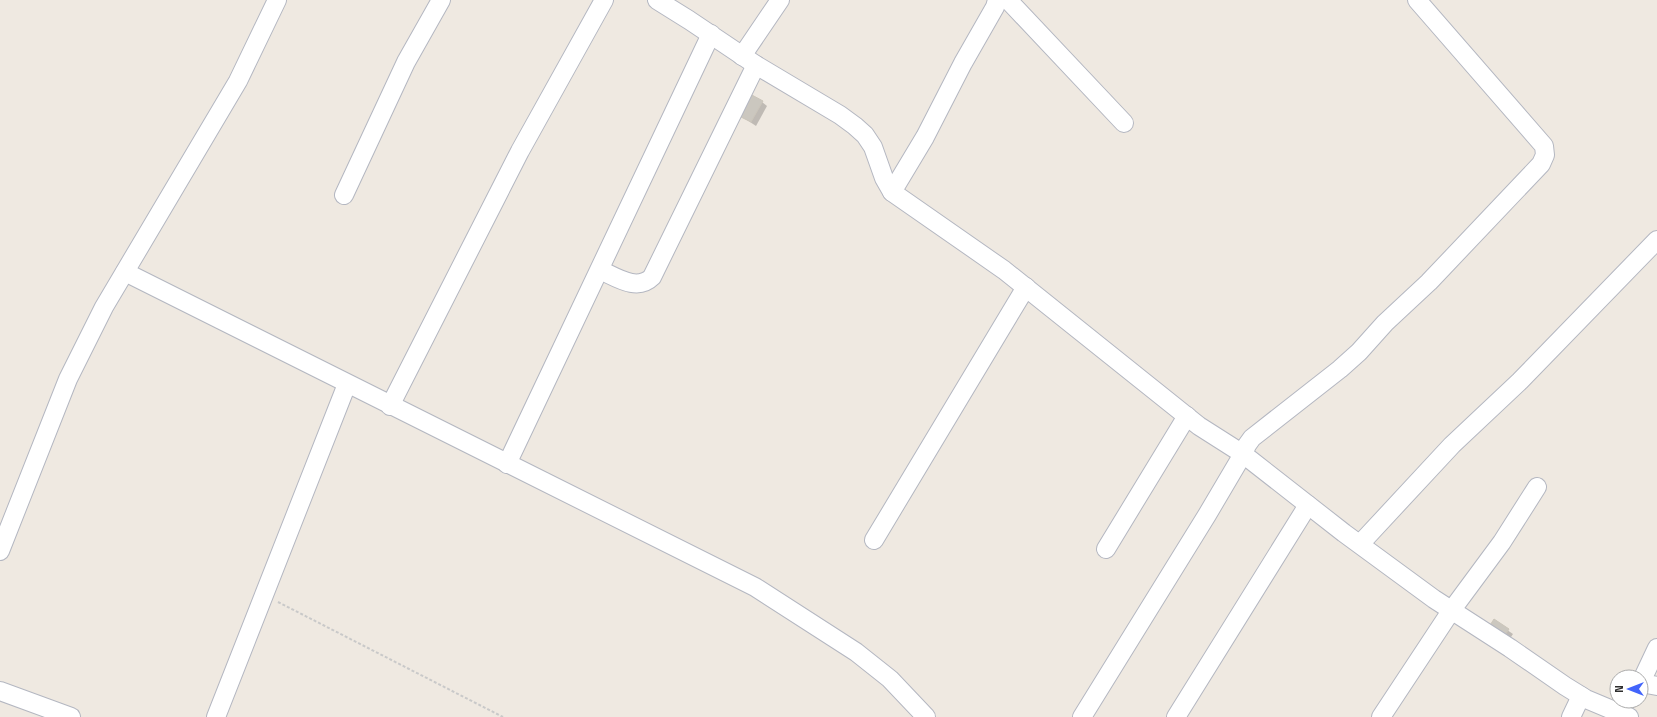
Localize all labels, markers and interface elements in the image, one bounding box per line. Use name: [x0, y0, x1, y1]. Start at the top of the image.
north arrow: [1609, 669, 1649, 709]
text: N: [1611, 685, 1627, 693]

